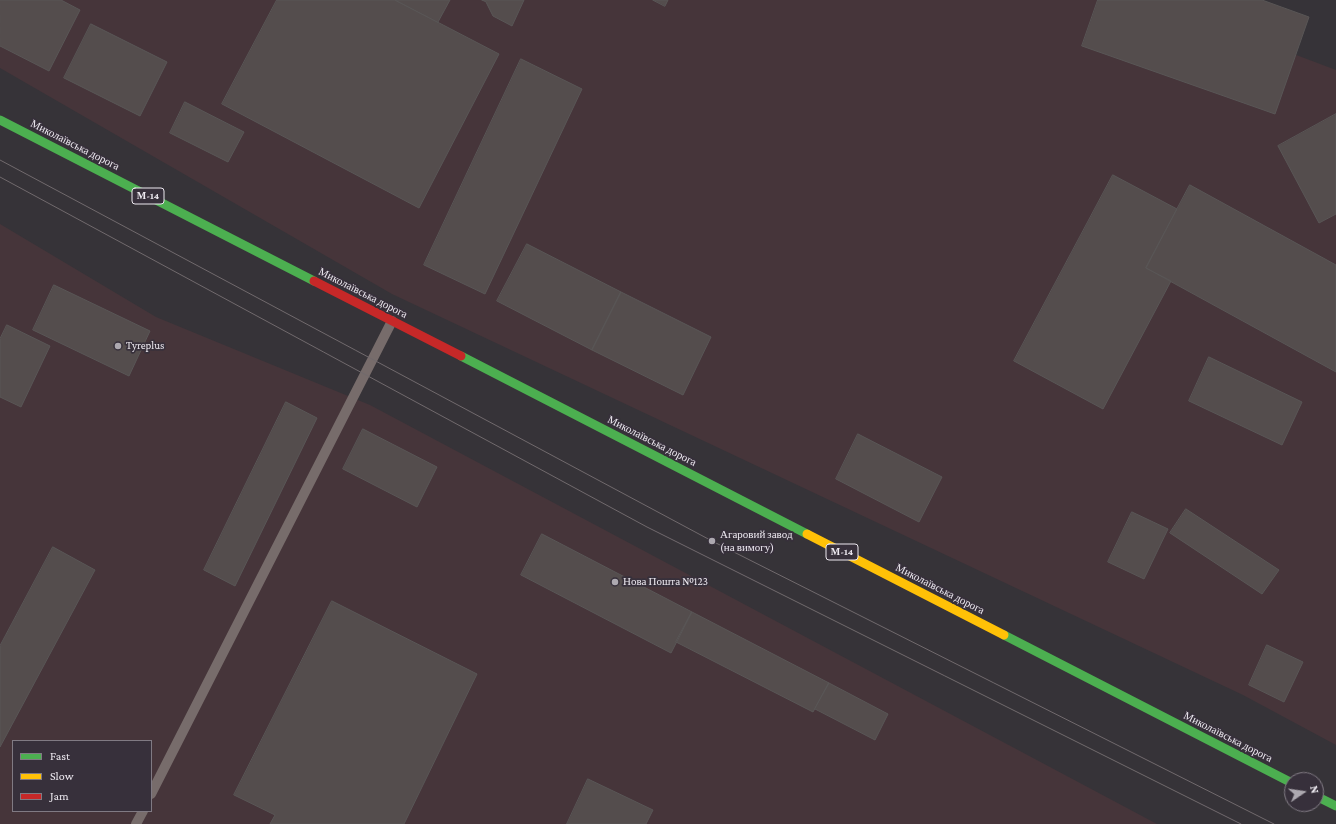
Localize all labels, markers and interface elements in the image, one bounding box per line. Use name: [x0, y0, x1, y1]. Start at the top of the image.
street label: Миколаївська дорога: [28, 117, 122, 173]
road number: М-14: [132, 188, 164, 204]
street label: Миколаївська дорога: [316, 265, 410, 321]
place label: Tyreplus: [126, 339, 164, 353]
marker: Tyreplus: [113, 341, 123, 351]
street label: Миколаївська дорога: [605, 413, 699, 469]
place label: Агаровий завод (на вимогу): [720, 528, 792, 554]
marker: Агаровий завод (на вимогу): [707, 536, 717, 546]
road number: М-14: [826, 544, 858, 560]
street label: Миколаївська дорога: [893, 561, 987, 617]
place label: Нова Пошта №123: [623, 575, 708, 589]
marker: Нова Пошта №123: [610, 577, 620, 587]
street label: Миколаївська дорога: [1181, 709, 1275, 765]
legend: [12, 740, 152, 812]
text: Fast: [50, 749, 70, 763]
text: Slow: [50, 769, 74, 783]
north arrow: [1284, 772, 1324, 812]
text: N: [1308, 785, 1321, 795]
text: Jam: [50, 789, 69, 803]

